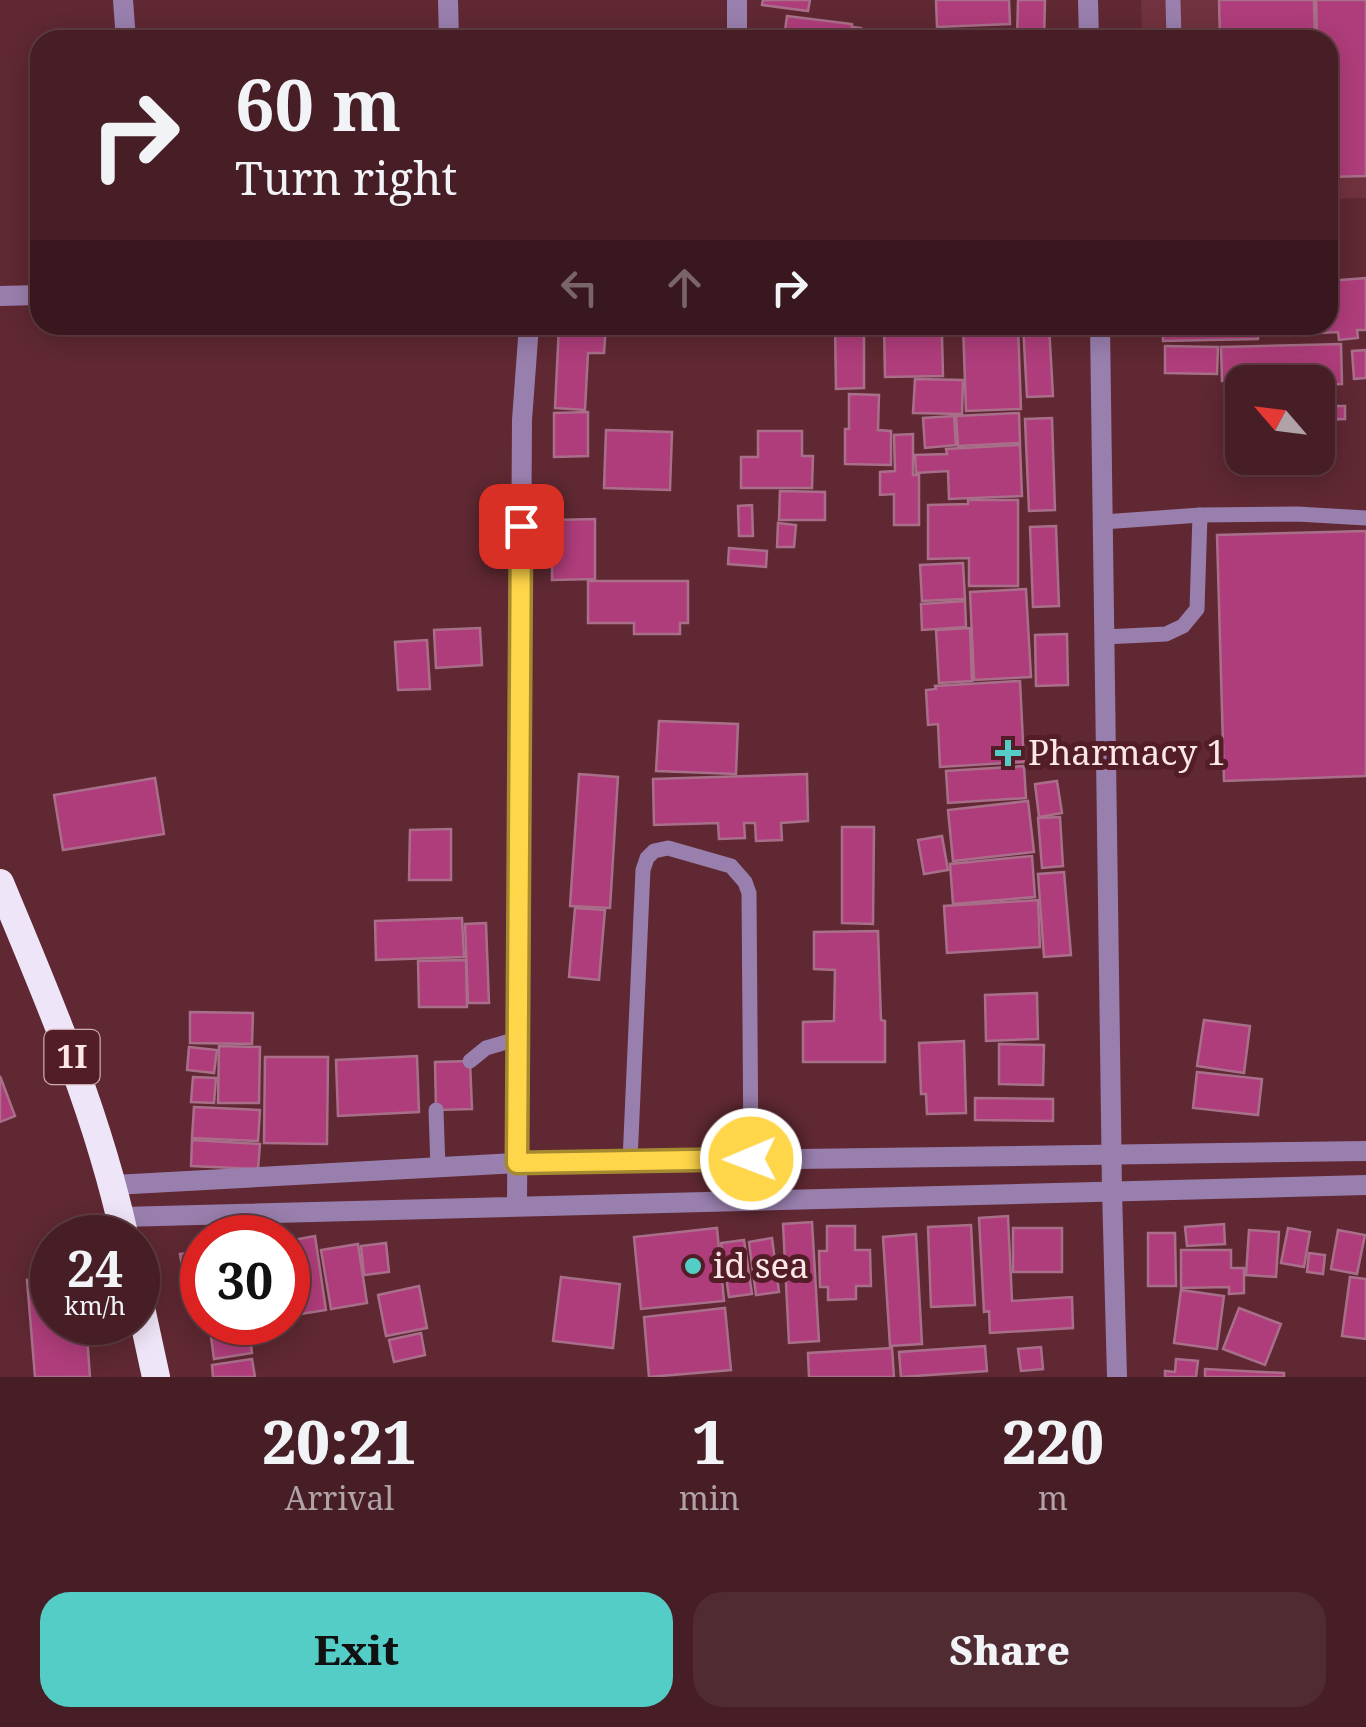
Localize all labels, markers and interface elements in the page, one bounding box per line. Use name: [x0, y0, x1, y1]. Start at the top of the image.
text: 60 m: [235, 56, 401, 152]
icon: right: [70, 70, 200, 200]
text: Turn right: [235, 147, 457, 208]
icon: left: [552, 260, 607, 315]
icon: ahead: [657, 260, 712, 315]
icon: right: [762, 260, 817, 315]
north arrow: [1225, 365, 1335, 475]
map controls: [1225, 365, 1335, 475]
pin: [479, 484, 564, 569]
icon: arrive: [494, 499, 549, 554]
place label: Pharmacy 1: [1028, 728, 1226, 775]
marker: Pharmacy 1: [997, 742, 1019, 764]
road number: 1I: [44, 1030, 100, 1084]
position arrow: [699, 1107, 803, 1211]
speed limit sign: 30: [180, 1215, 310, 1345]
text: 24: [67, 1234, 123, 1302]
place label: id sea: [713, 1241, 809, 1288]
marker: id sea: [682, 1255, 704, 1277]
text: km/h: [64, 1288, 126, 1322]
text: 20:21: [262, 1400, 417, 1482]
text: 1: [692, 1400, 726, 1482]
text: 220: [1002, 1400, 1104, 1482]
text: Arrival: [285, 1476, 394, 1519]
text: min: [679, 1476, 740, 1519]
text: m: [1038, 1476, 1068, 1519]
button: Exit: [40, 1592, 673, 1707]
button: Share: [693, 1592, 1326, 1707]

